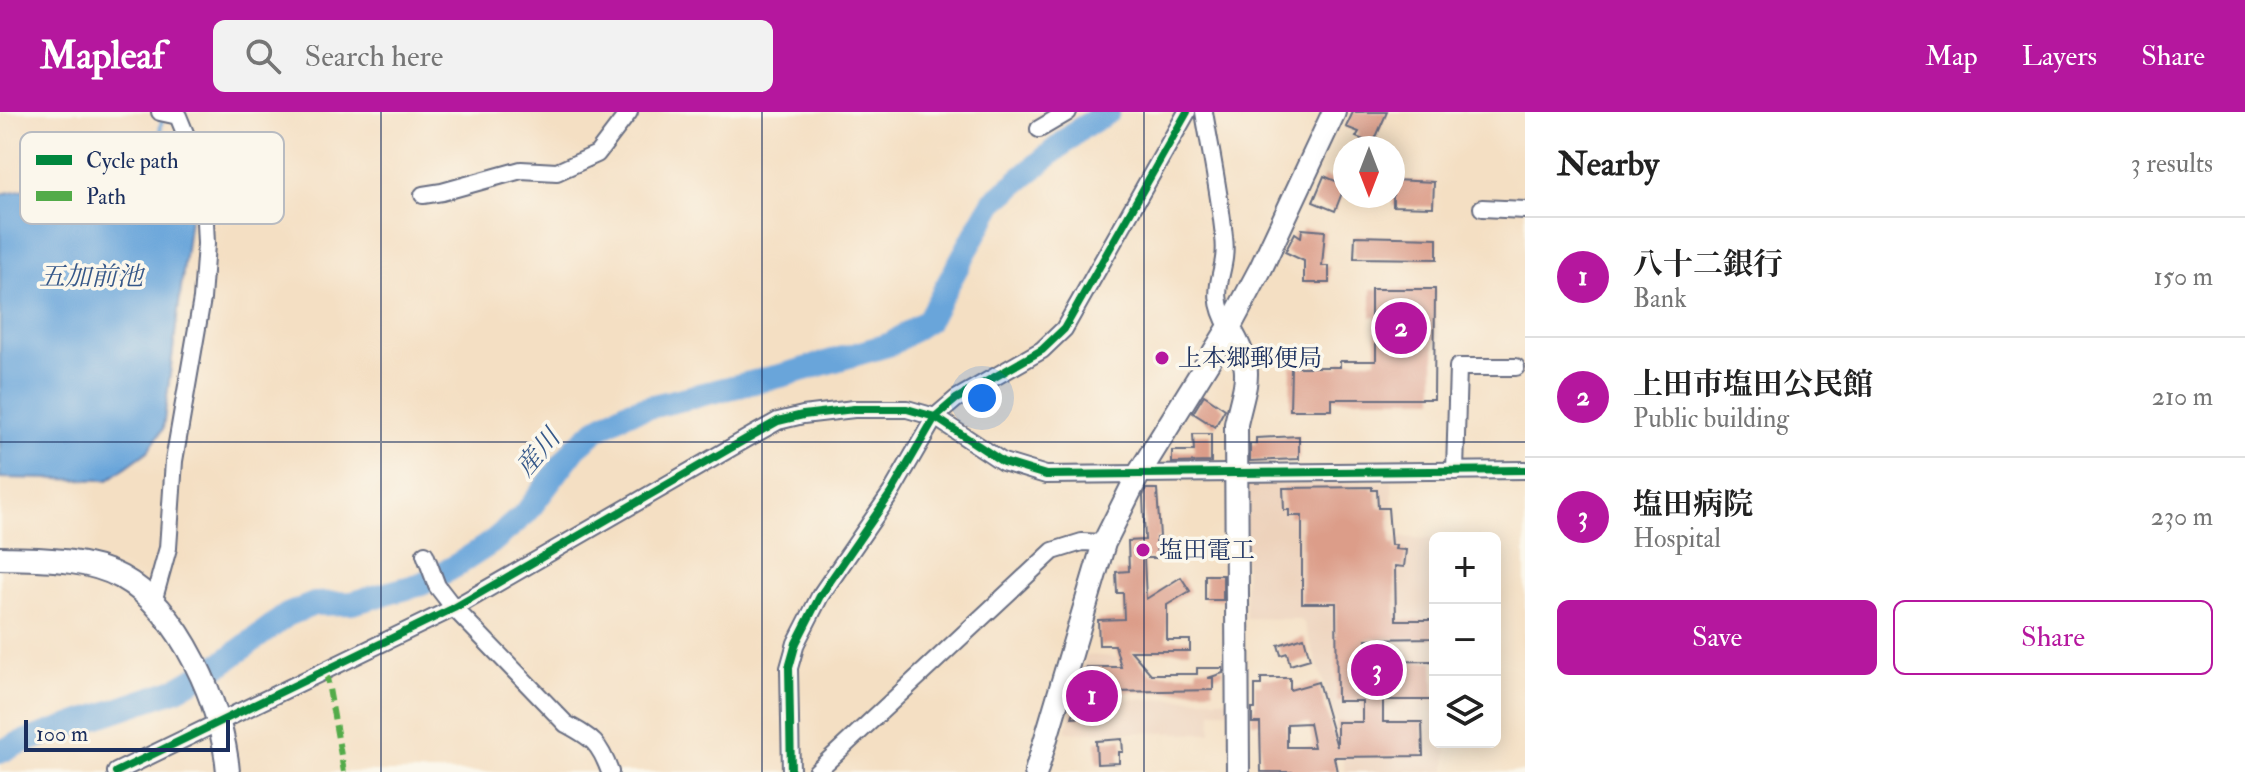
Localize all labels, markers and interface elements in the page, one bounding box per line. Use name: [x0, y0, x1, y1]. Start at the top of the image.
search box: [213, 20, 773, 92]
text: Mapleaf: [40, 32, 165, 80]
icon: search: [241, 34, 285, 78]
text: Search here: [305, 38, 443, 75]
text: Map: [1925, 39, 1978, 74]
text: Layers: [2022, 39, 2097, 74]
text: Share: [2141, 39, 2205, 74]
legend: [20, 132, 284, 224]
north arrow: [1333, 136, 1405, 208]
text: Nearby: [1557, 143, 1659, 186]
text: Cycle path: [86, 147, 179, 176]
text: 3 results: [2131, 148, 2213, 180]
text: Path: [86, 183, 127, 211]
text: 八十二銀行: [1633, 246, 1783, 283]
water label: 五加前池: [39, 261, 146, 293]
text: 1: [1578, 261, 1588, 293]
text: 150 m: [2154, 261, 2213, 293]
text: Bank: [1633, 283, 1687, 315]
pin: 2: [1375, 298, 1427, 358]
place label: 上本郷郵便局: [1178, 343, 1322, 374]
marker: 上本郷郵便局: [1153, 349, 1171, 367]
text: 上田市塩田公民館: [1633, 366, 1873, 403]
your location: [962, 378, 1002, 418]
text: 2: [1576, 381, 1590, 413]
text: 210 m: [2152, 381, 2213, 413]
text: Public building: [1633, 403, 1789, 435]
water label: 産川: [509, 421, 569, 483]
text: 塩田病院: [1633, 486, 1753, 523]
text: 3: [1578, 501, 1588, 533]
text: 230 m: [2151, 501, 2213, 533]
text: Hospital: [1633, 523, 1721, 555]
map controls: [1429, 532, 1501, 748]
button: +: [1429, 532, 1501, 604]
place label: 塩田電工: [1159, 535, 1255, 566]
marker: 塩田電工: [1134, 541, 1152, 559]
button: Save: [1557, 600, 1877, 675]
button: Share: [1893, 600, 2213, 675]
button: −: [1429, 604, 1501, 676]
pin: 3: [1351, 640, 1403, 700]
pin: 1: [1066, 666, 1118, 726]
button: layers: [1429, 676, 1501, 748]
scale bar: [24, 716, 230, 752]
text: 100 m: [36, 720, 88, 748]

